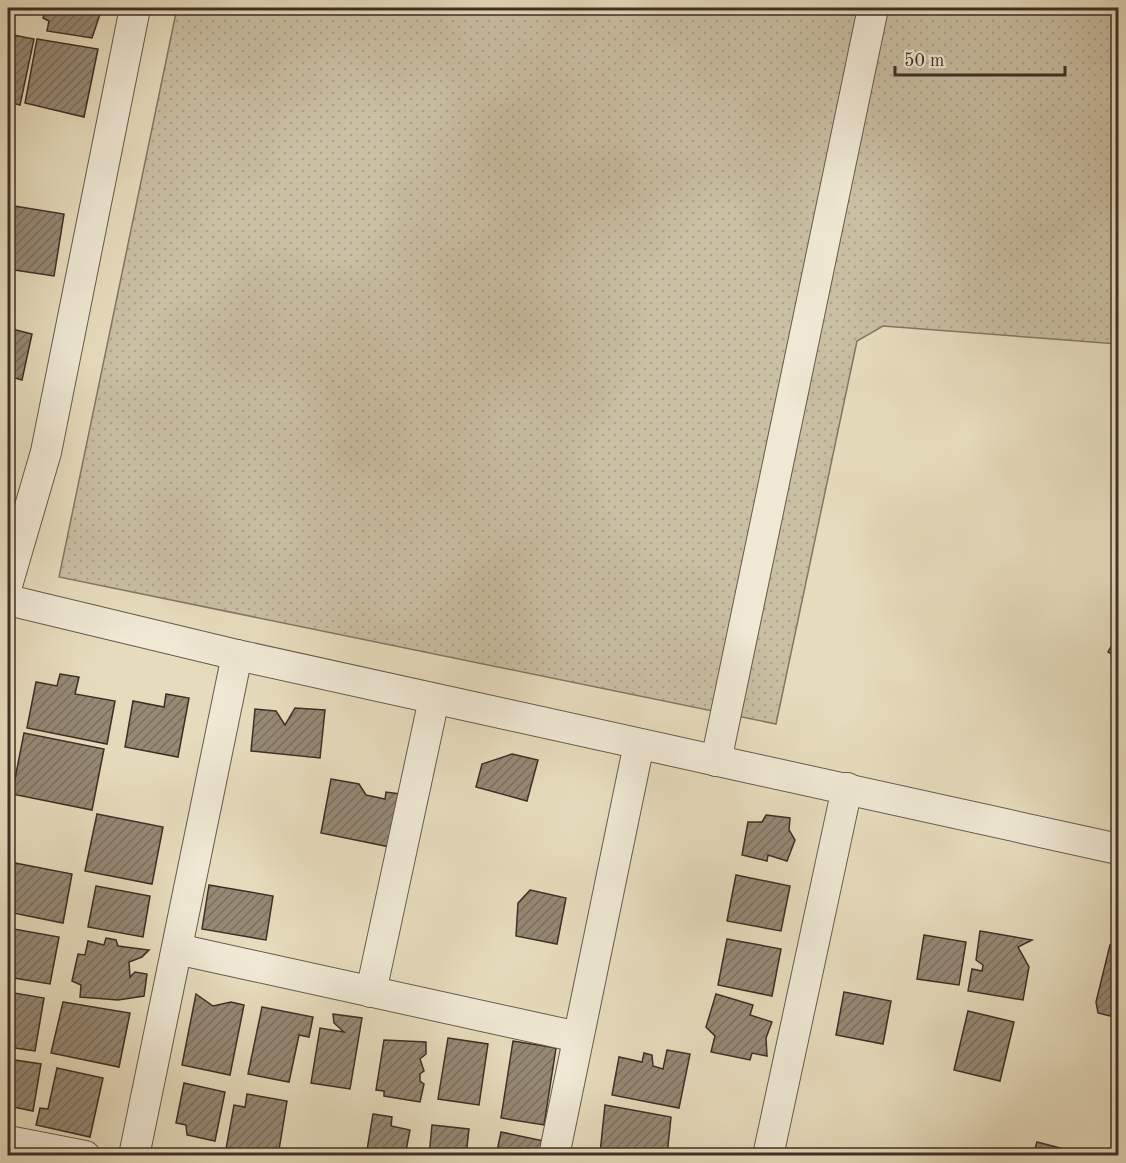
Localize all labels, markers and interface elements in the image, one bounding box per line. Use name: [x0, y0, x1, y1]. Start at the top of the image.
scale bar: [895, 39, 1064, 77]
text: 50 m: [904, 52, 944, 70]

